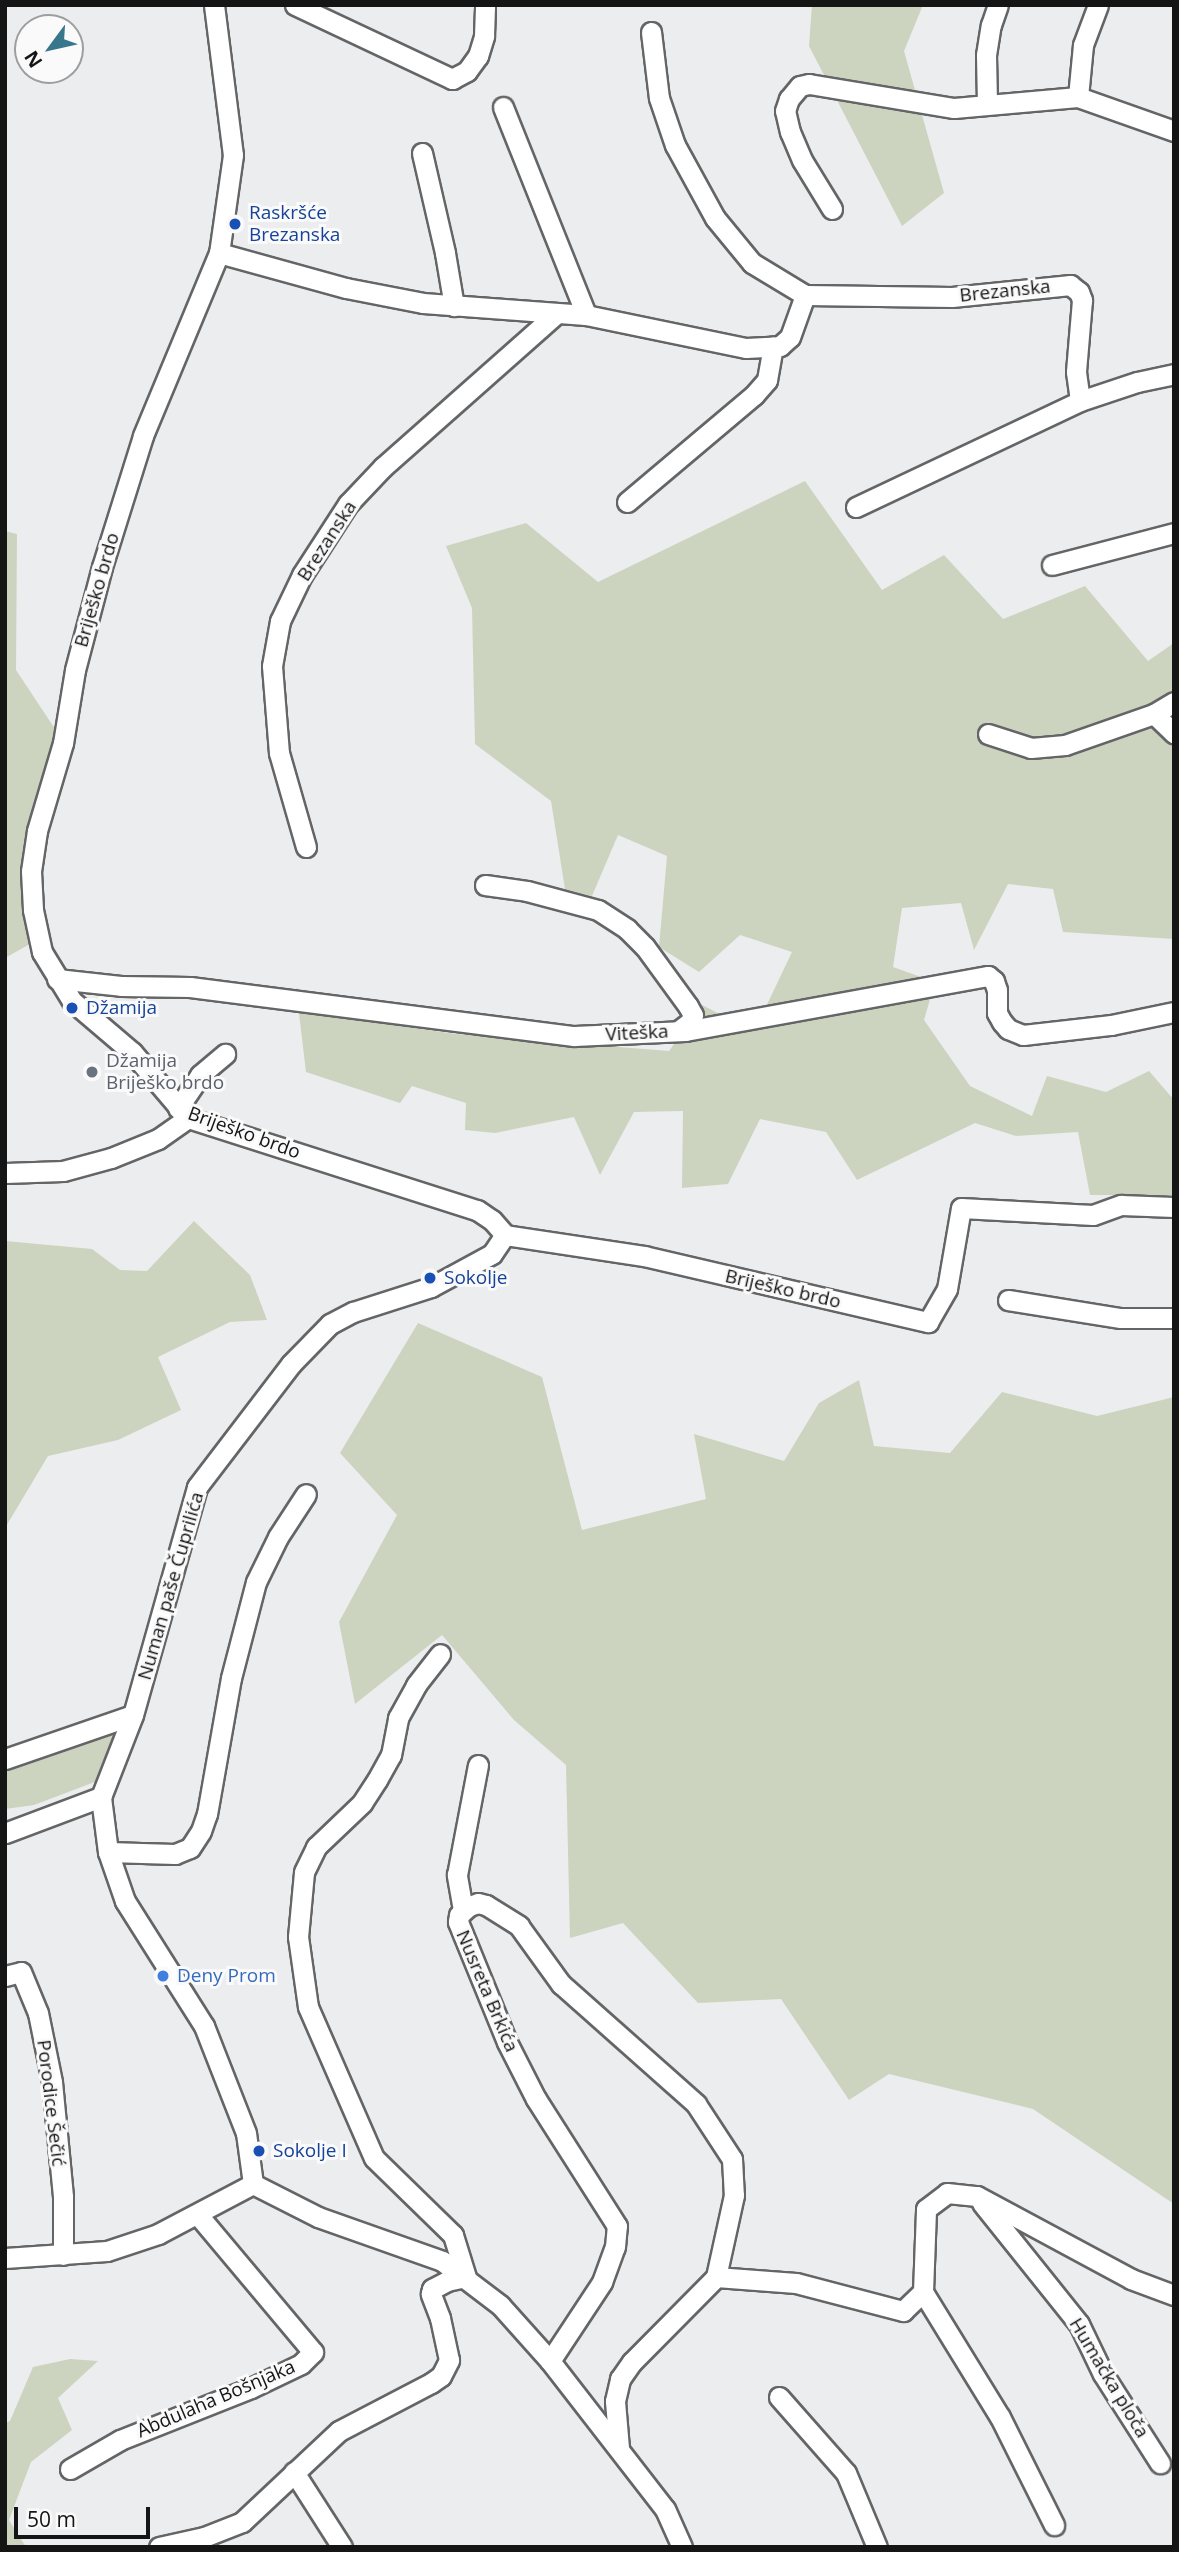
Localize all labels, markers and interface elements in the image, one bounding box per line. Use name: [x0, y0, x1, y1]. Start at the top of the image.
north arrow: [14, 14, 84, 84]
text: N: [18, 46, 48, 73]
place label: Raskršće Brezanska: [249, 202, 340, 246]
marker: Raskršće Brezanska: [227, 216, 243, 232]
street label: Brezanska: [958, 275, 1052, 307]
street label: Brezanska: [293, 496, 361, 586]
street label: Briješko brdo: [70, 530, 124, 650]
place label: Džamija: [86, 997, 157, 1019]
marker: Džamija: [64, 1000, 80, 1016]
street label: Viteška: [605, 1020, 669, 1046]
place label: Džamija Briješko brdo: [106, 1050, 224, 1094]
marker: Džamija Briješko brdo: [84, 1064, 100, 1080]
street label: Briješko brdo: [185, 1102, 303, 1164]
street label: Briješko brdo: [723, 1265, 843, 1313]
place label: Sokolje: [444, 1267, 508, 1289]
marker: Sokolje: [422, 1270, 438, 1286]
street label: Numan paše Čuprilića: [133, 1489, 209, 1683]
street label: Nusreta Brkića: [451, 1927, 523, 2055]
place label: Deny Prom: [177, 1965, 276, 1987]
marker: Deny Prom: [155, 1968, 171, 1984]
street label: Porodice Šečić: [32, 2038, 70, 2168]
place label: Sokolje I: [273, 2140, 347, 2162]
marker: Sokolje I: [251, 2143, 267, 2159]
street label: Humačka ploča: [1064, 2314, 1154, 2442]
street label: Abdulaha Bošnjaka: [133, 2355, 299, 2443]
scale bar: [18, 2492, 154, 2536]
text: 50 m: [27, 2505, 76, 2533]

